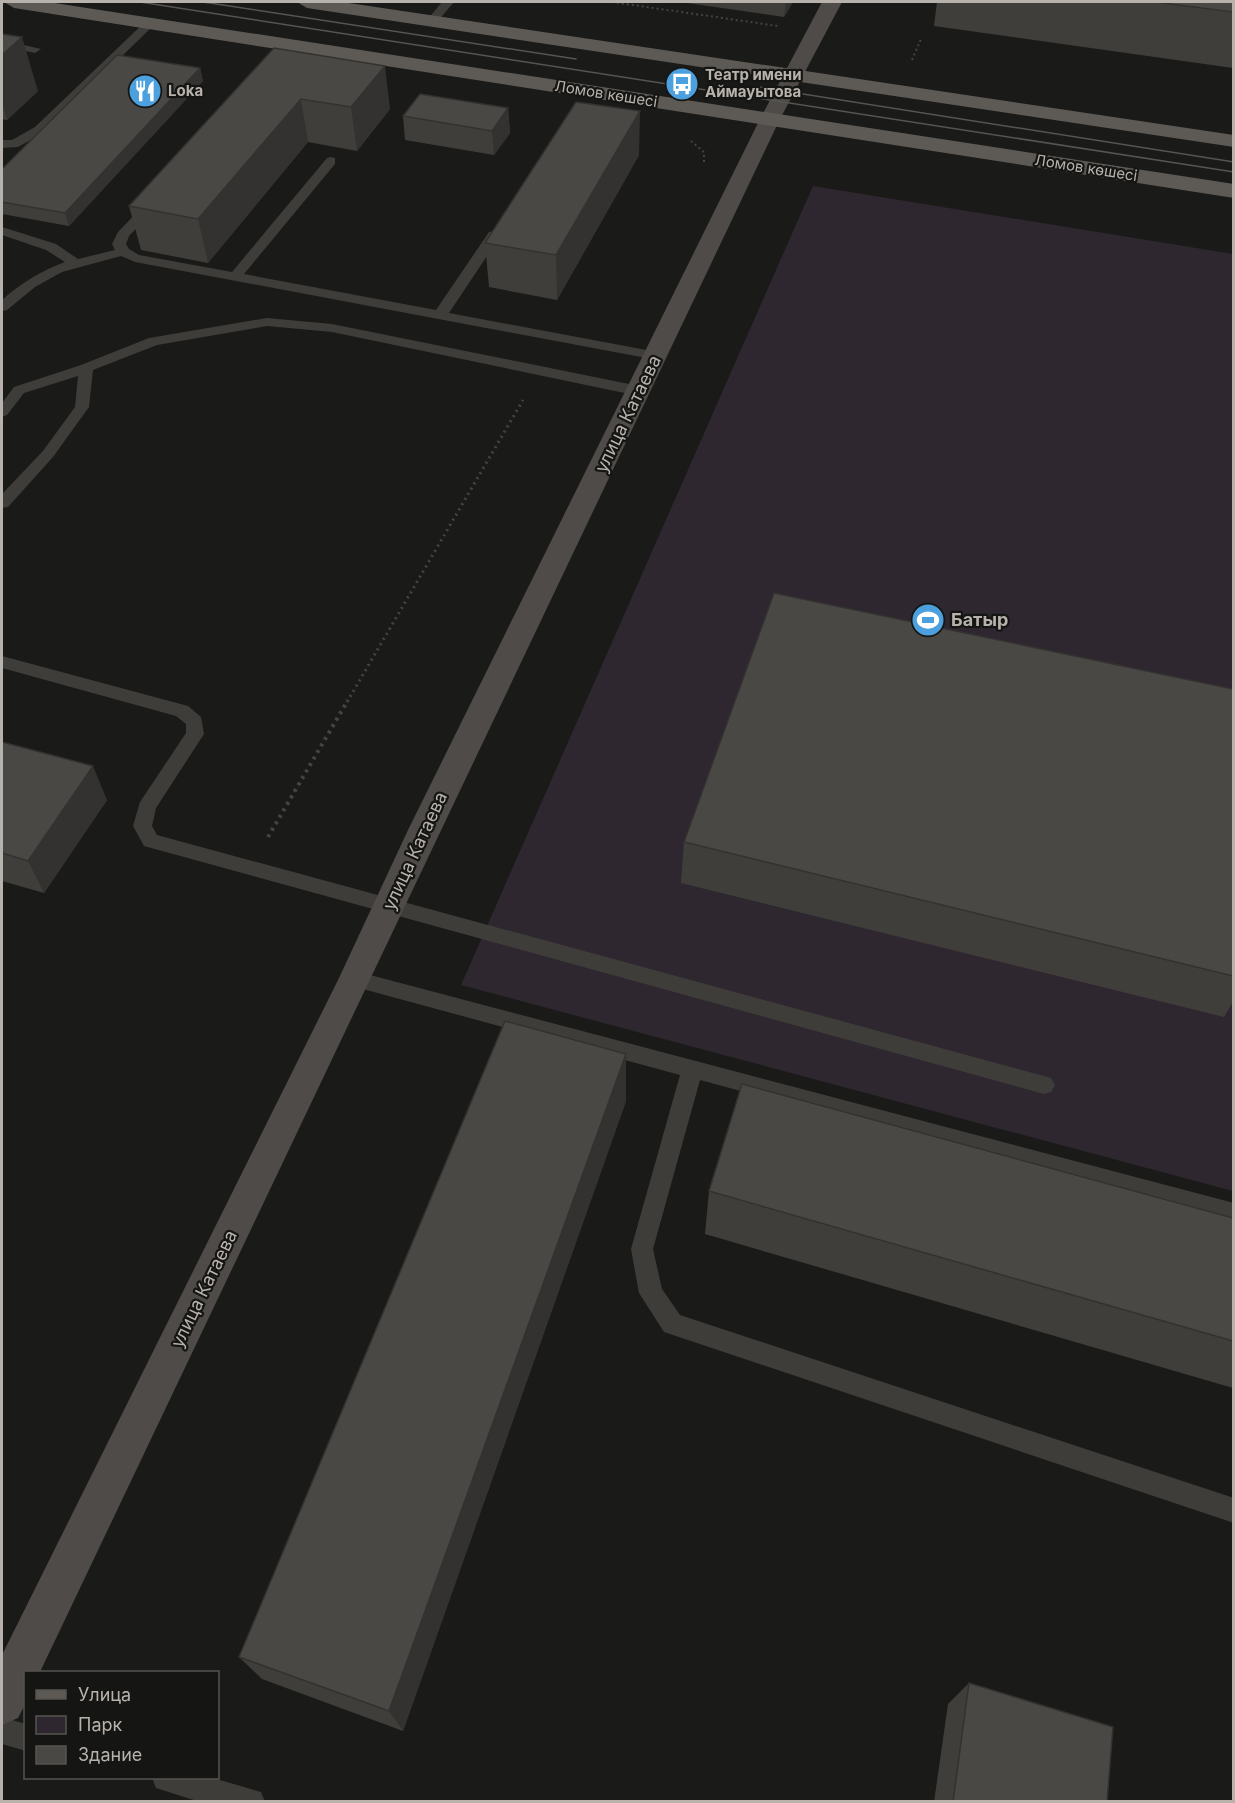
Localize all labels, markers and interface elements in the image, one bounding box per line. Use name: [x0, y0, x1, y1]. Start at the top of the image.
place label: Театр имени Аймауытова: [705, 65, 802, 101]
bus stop icon: Театр имени Аймауытова: [664, 66, 700, 102]
restaurant icon: Loka: [127, 73, 163, 109]
street label: Ломов көшесі: [553, 76, 659, 111]
place label: Loka: [168, 81, 203, 100]
street label: Ломов көшесі: [1033, 150, 1139, 185]
street label: улица Катаева: [590, 352, 665, 476]
sports icon: Батыр: [910, 602, 946, 638]
place label: Батыр: [951, 609, 1008, 630]
street label: улица Катаева: [378, 788, 451, 913]
street label: улица Катаева: [166, 1227, 241, 1351]
legend: [24, 1671, 219, 1779]
text: Улица: [78, 1684, 131, 1705]
text: Парк: [78, 1714, 123, 1735]
text: Здание: [78, 1744, 142, 1765]

